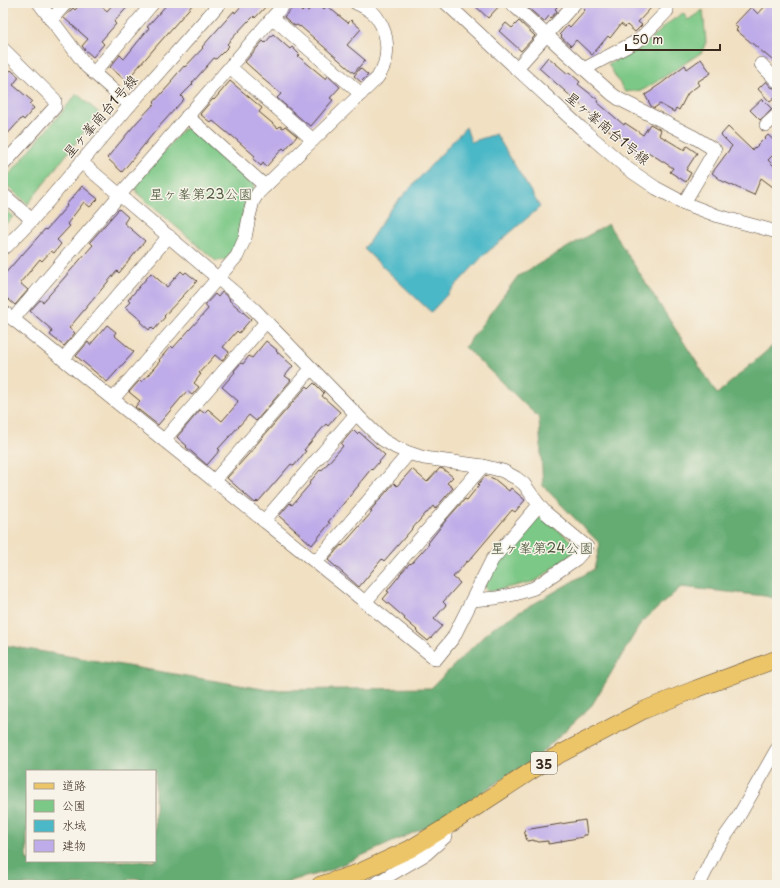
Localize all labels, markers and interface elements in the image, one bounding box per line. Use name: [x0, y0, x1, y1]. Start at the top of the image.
scale bar: [626, 26, 720, 52]
text: 50 m: [632, 30, 663, 48]
street label: 星ヶ峯南台1号線: [58, 70, 142, 162]
street label: 星ヶ峯南台1号線: [561, 86, 655, 170]
park label: 星ヶ峯第23公園: [150, 183, 252, 204]
park label: 星ヶ峯第24公園: [491, 537, 593, 558]
road number: 35: [531, 752, 557, 774]
legend: [26, 770, 156, 862]
text: 道路: [62, 776, 86, 794]
text: 公園: [62, 796, 86, 814]
text: 水域: [62, 816, 86, 834]
text: 建物: [62, 836, 86, 854]

